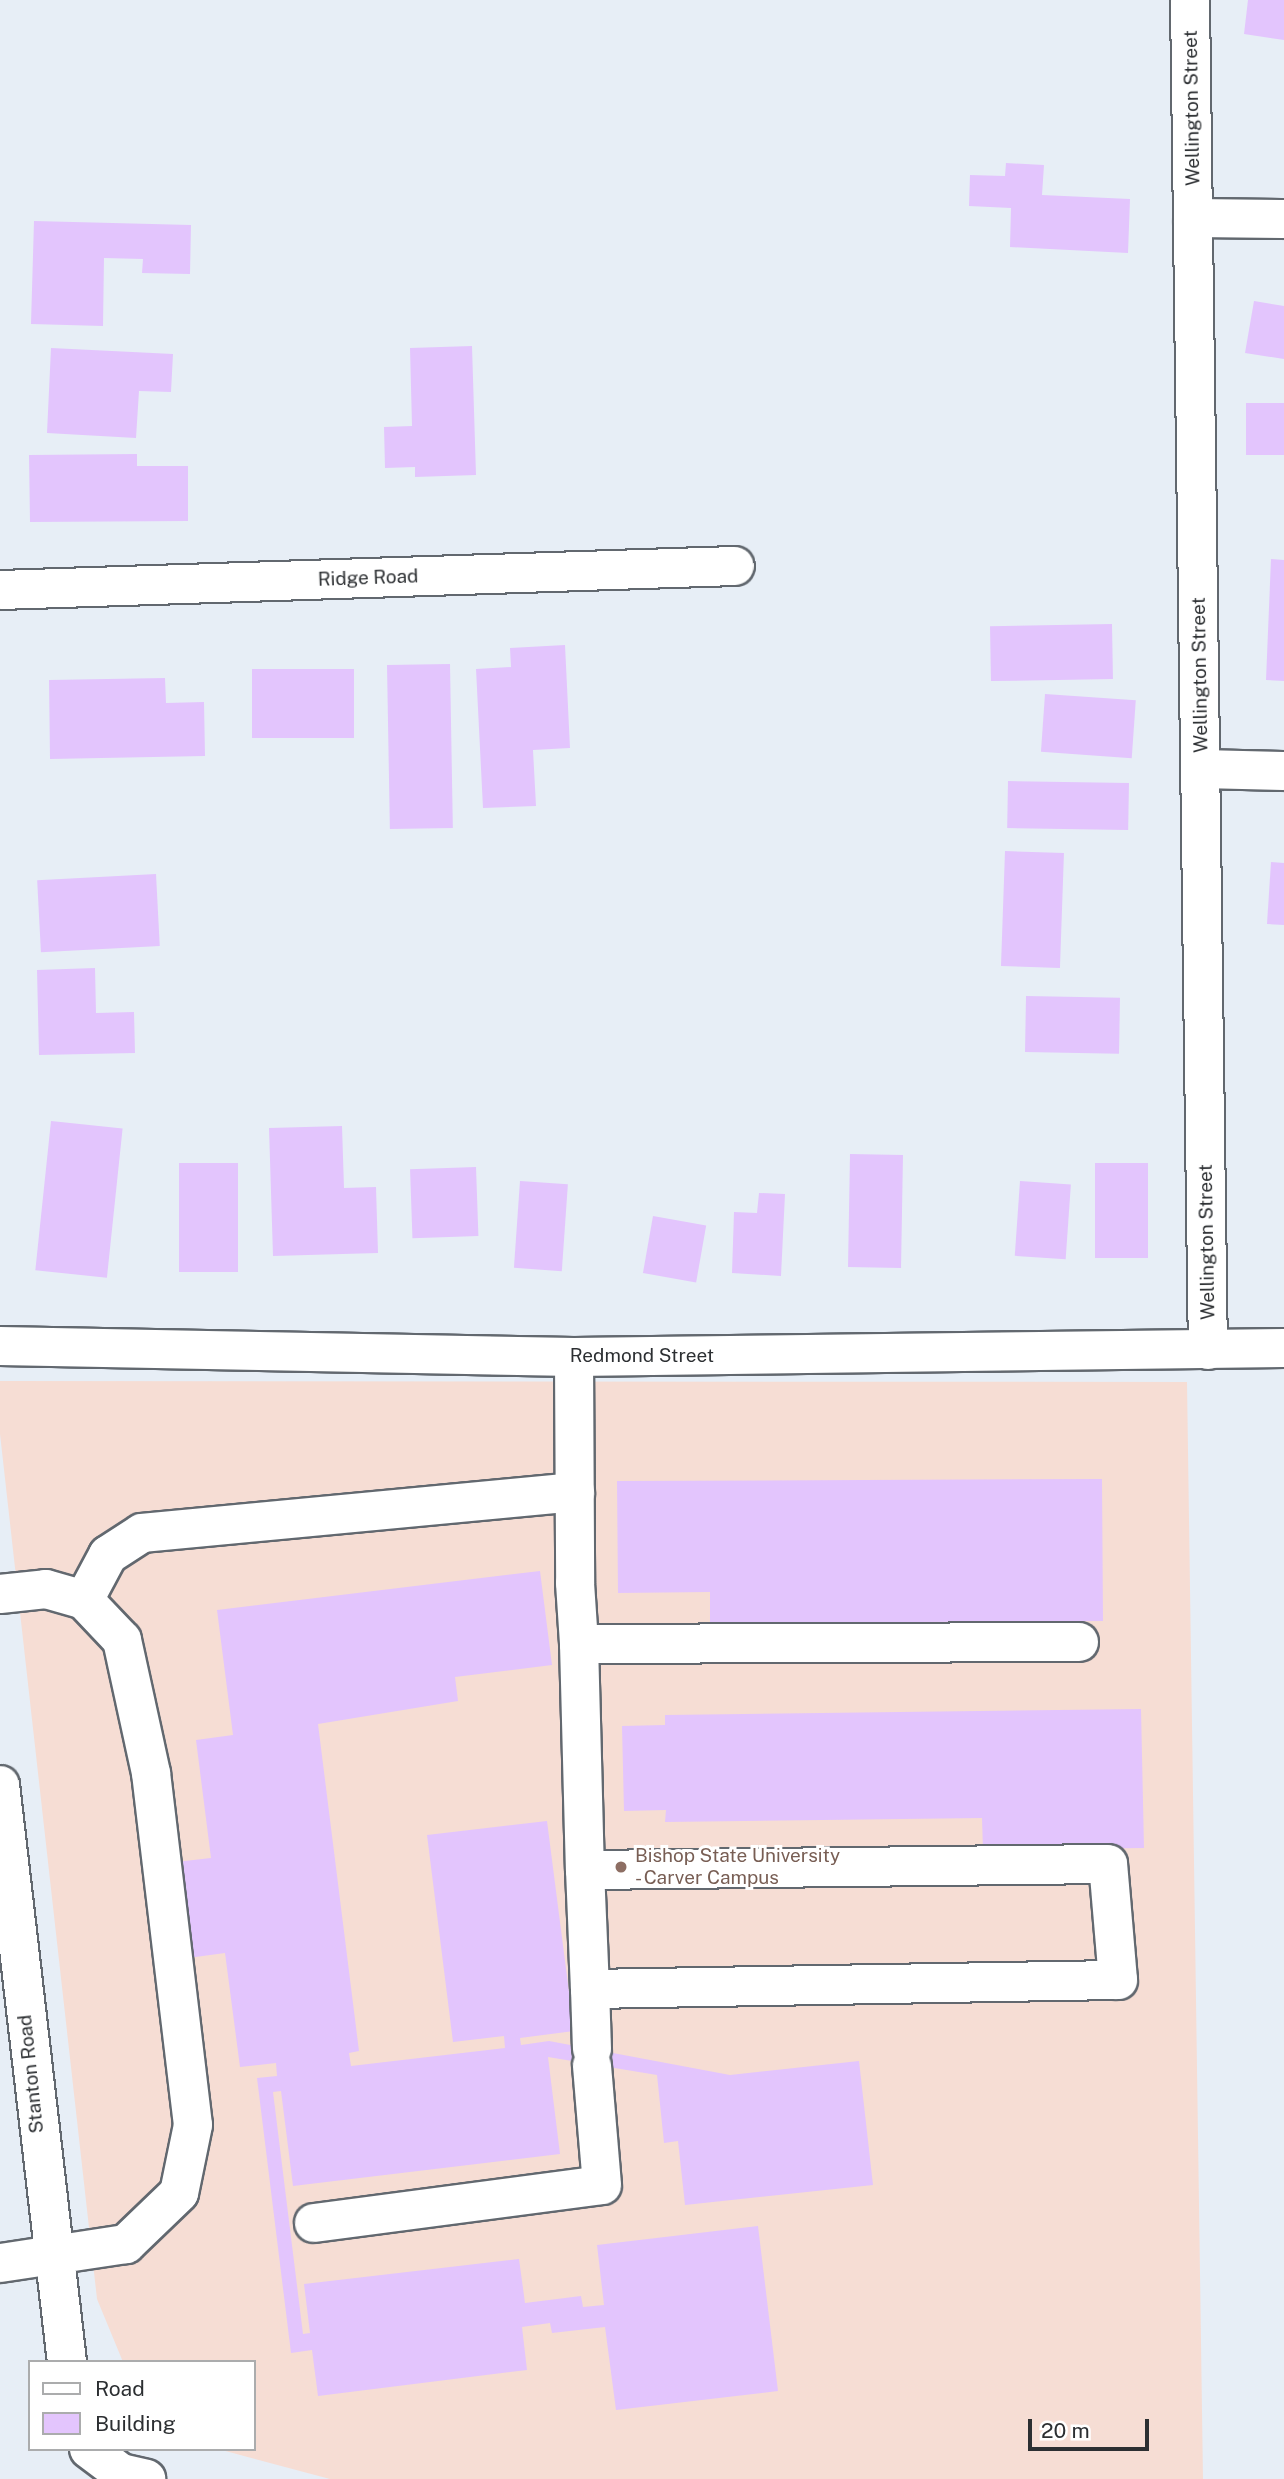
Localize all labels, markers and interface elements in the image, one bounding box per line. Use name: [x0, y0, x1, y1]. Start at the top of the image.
street label: Wellington Street: [1179, 30, 1205, 186]
street label: Ridge Road: [317, 565, 419, 591]
street label: Wellington Street: [1187, 597, 1213, 753]
street label: Wellington Street: [1194, 1164, 1220, 1320]
street label: Redmond Street: [570, 1345, 714, 1367]
place label: Bishop State University - Carver Campus: [635, 1845, 840, 1889]
marker: Bishop State University - Carver Campus: [613, 1859, 629, 1875]
street label: Stanton Road: [13, 2014, 49, 2134]
legend: [28, 2360, 256, 2451]
text: Road: [95, 2376, 145, 2401]
scale bar: [1032, 2406, 1153, 2450]
text: Building: [95, 2411, 176, 2436]
text: 20 m: [1041, 2418, 1090, 2443]

